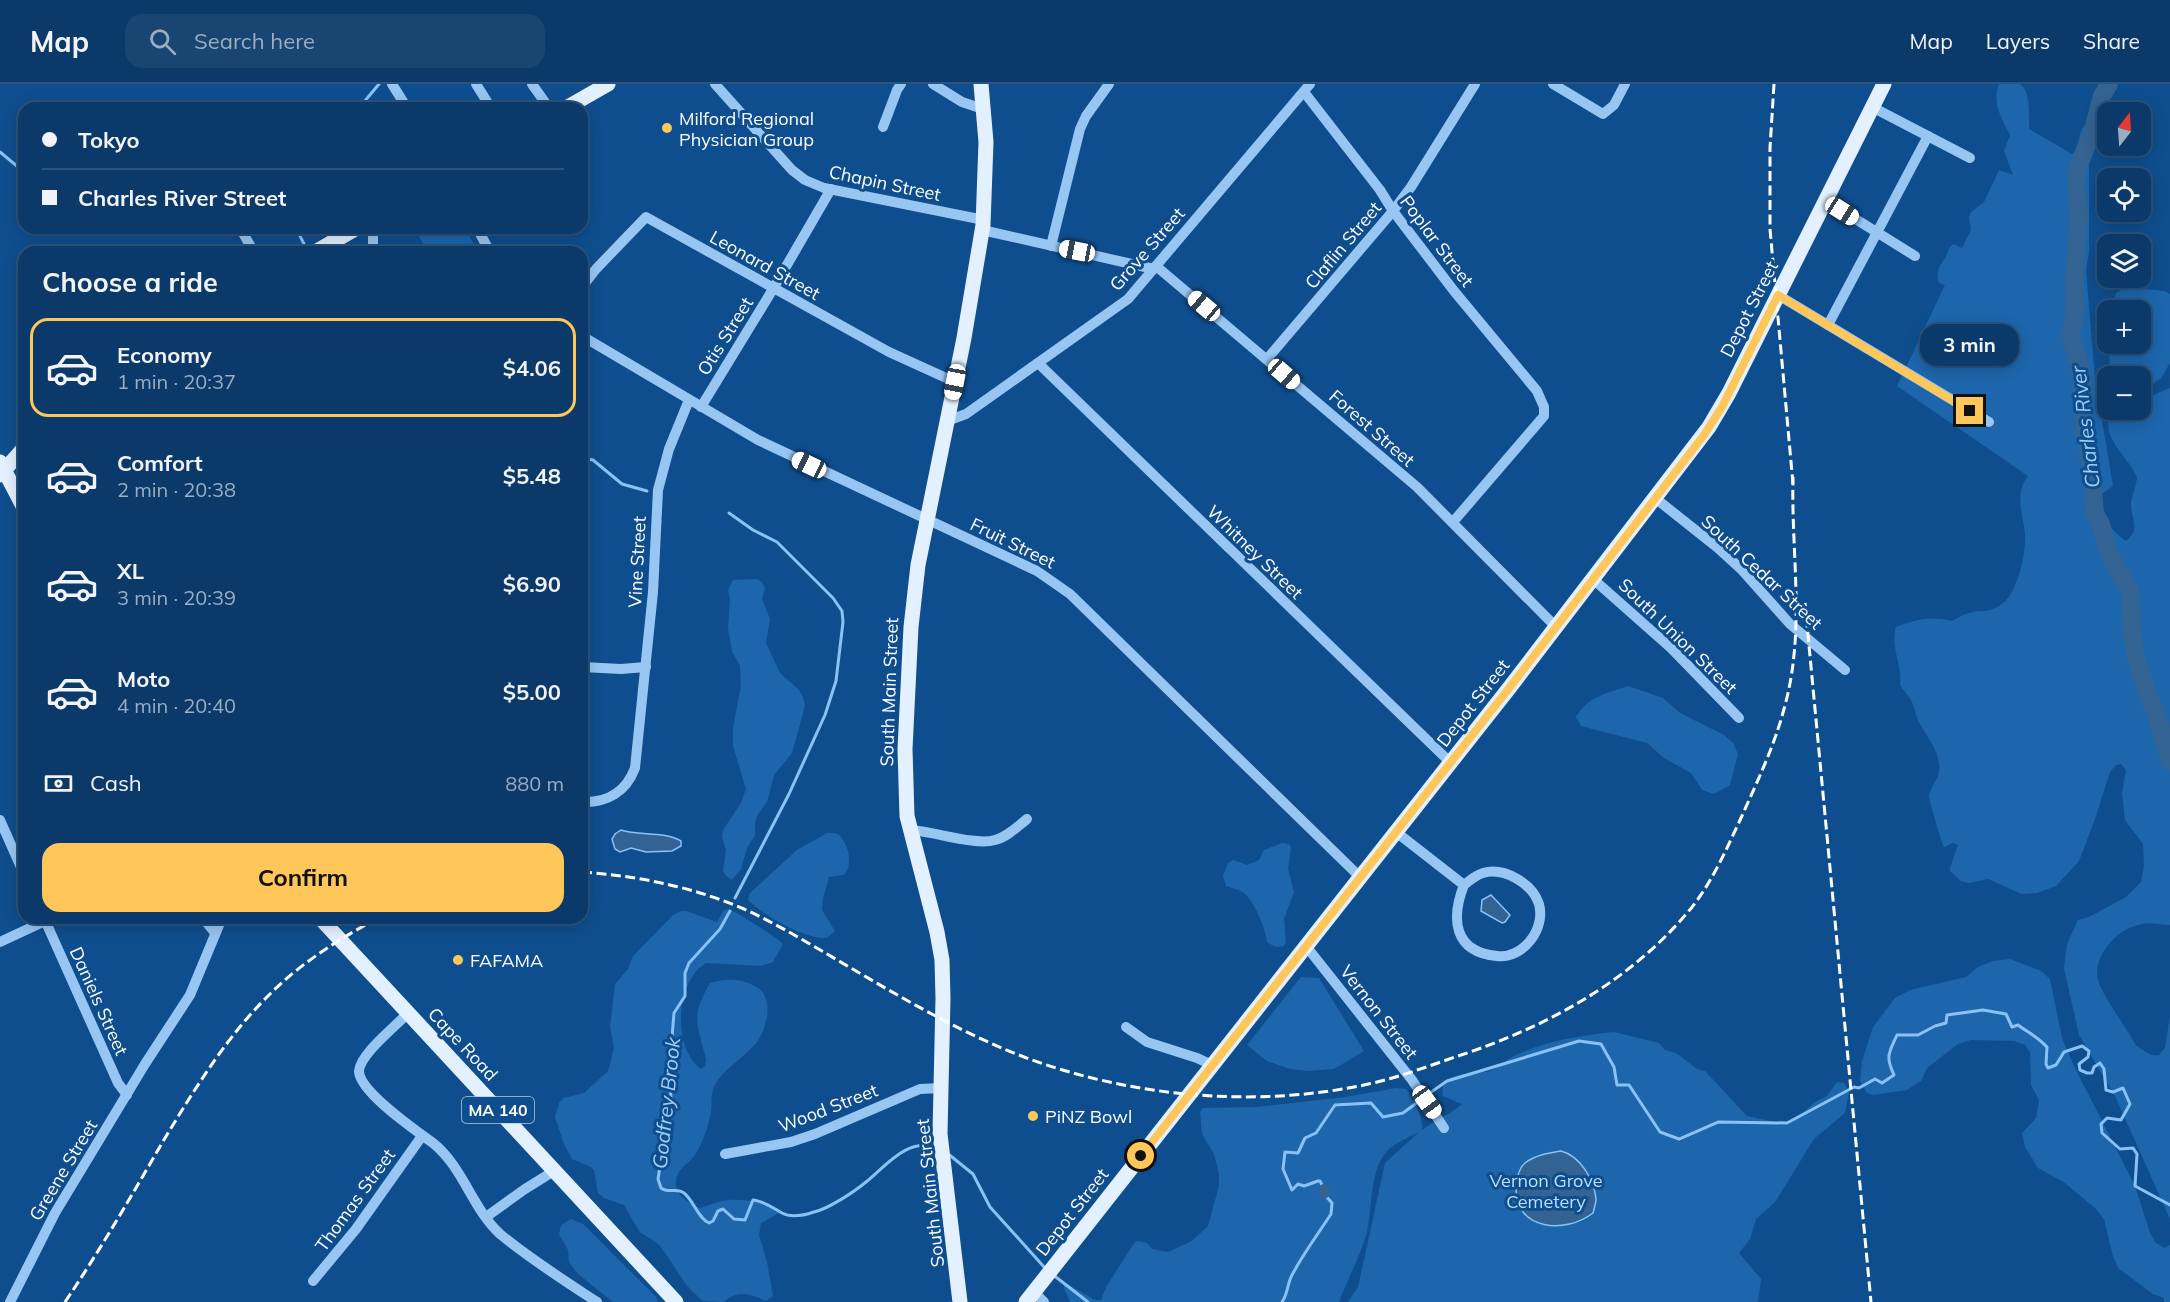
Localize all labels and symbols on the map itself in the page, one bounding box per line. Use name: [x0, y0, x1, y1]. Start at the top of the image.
north arrow: [2097, 102, 2151, 156]
place label: Milford Regional Physician Group: [679, 107, 814, 151]
marker: Milford Regional Physician Group: [660, 121, 674, 135]
street label: Chapin Street: [827, 160, 943, 206]
street label: Poplar Street: [1395, 191, 1479, 291]
car: [1822, 194, 1862, 228]
street label: Claflin Street: [1300, 197, 1386, 293]
street label: Grove Street: [1104, 202, 1190, 296]
street label: Leonard Street: [706, 225, 824, 305]
car: [1058, 239, 1096, 263]
street label: Depot Street: [1715, 257, 1783, 361]
car: [1184, 288, 1224, 324]
street label: Otis Street: [692, 293, 758, 379]
callout: 3 min: [1920, 324, 2020, 366]
car: [1265, 355, 1303, 393]
car: [943, 363, 967, 401]
water label: Charles River: [2065, 364, 2105, 489]
street label: Forest Street: [1325, 385, 1419, 471]
route end: [1956, 397, 1983, 424]
car: [789, 449, 829, 481]
street label: Whitney Street: [1202, 500, 1308, 604]
street label: South Cedar Street: [1697, 510, 1827, 634]
street label: Fruit Street: [967, 513, 1059, 573]
street label: Vine Street: [623, 516, 651, 608]
street label: South Union Street: [1614, 573, 1742, 699]
street label: South Main Street: [875, 617, 903, 767]
street label: Depot Street: [1432, 655, 1514, 751]
street label: Daniels Street: [65, 943, 133, 1059]
place label: FAFAMA: [470, 949, 543, 972]
marker: FAFAMA: [451, 953, 465, 967]
street label: Vernon Street: [1335, 960, 1423, 1064]
street label: Cape Road: [423, 1002, 503, 1086]
water label: Godfrey Brook: [647, 1035, 685, 1170]
street label: Wood Street: [775, 1078, 881, 1138]
car: [1409, 1082, 1445, 1122]
road number: MA 140: [462, 1097, 534, 1123]
place label: PiNZ Bowl: [1045, 1105, 1132, 1128]
marker: PiNZ Bowl: [1026, 1109, 1040, 1123]
street label: Greene Street: [24, 1115, 102, 1225]
street label: South Main Street: [911, 1118, 949, 1268]
route start: [1127, 1142, 1154, 1169]
street label: Thomas Street: [310, 1144, 400, 1256]
street label: Depot Street: [1031, 1164, 1113, 1260]
park label: Vernon Grove Cemetery: [1490, 1169, 1602, 1213]

